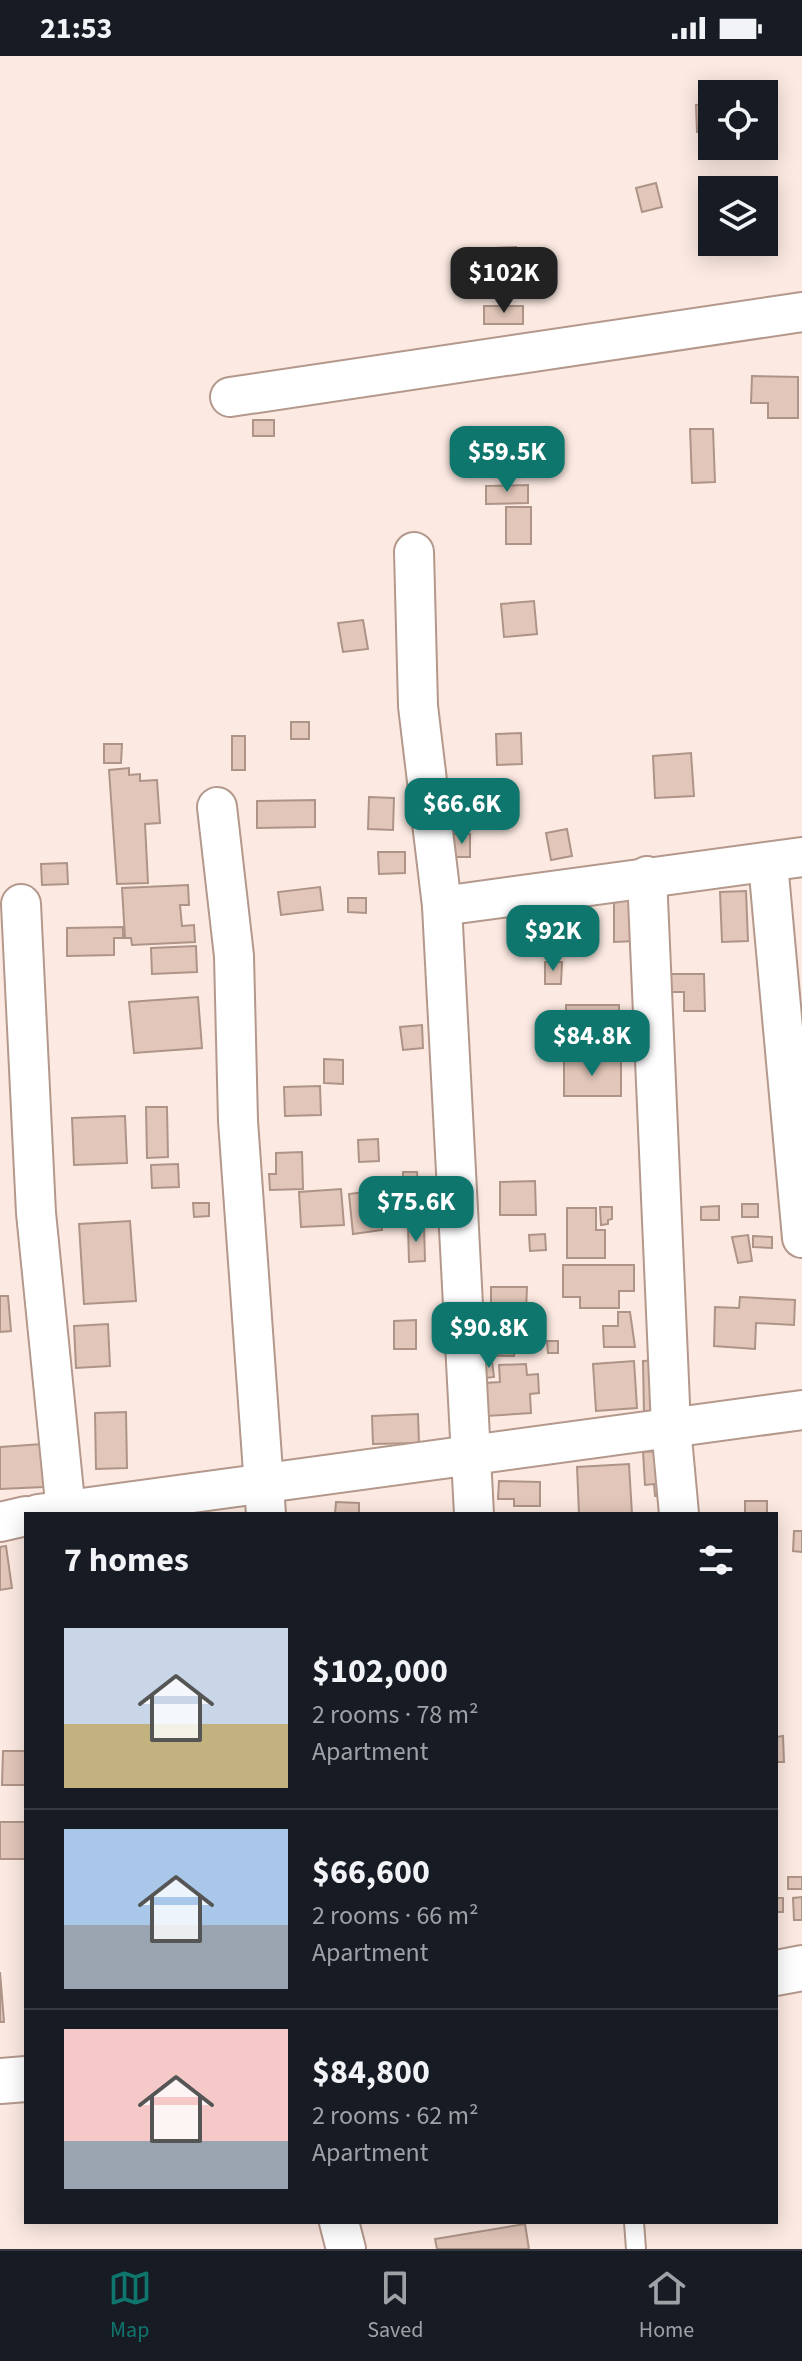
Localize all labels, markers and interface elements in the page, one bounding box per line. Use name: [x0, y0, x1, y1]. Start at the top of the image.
text: 21:53: [40, 7, 112, 50]
map controls: [698, 80, 778, 256]
button: locate: [698, 80, 778, 160]
button: layers: [698, 176, 778, 256]
pin: $102K: [448, 247, 560, 315]
text: $102K: [469, 254, 539, 291]
pin: $59.5K: [442, 426, 572, 494]
text: $59.5K: [468, 433, 546, 470]
pin: $66.6K: [397, 778, 527, 846]
text: $66.6K: [423, 785, 501, 822]
pin: $92K: [506, 905, 600, 973]
text: $92K: [524, 912, 582, 949]
pin: $84.8K: [527, 1010, 657, 1078]
text: $84.8K: [553, 1017, 631, 1054]
pin: $75.6K: [351, 1176, 481, 1244]
text: $75.6K: [377, 1183, 455, 1220]
pin: $90.8K: [424, 1302, 554, 1370]
text: $90.8K: [450, 1309, 528, 1346]
text: 7 homes: [64, 1536, 189, 1585]
icon: filters: [694, 1538, 738, 1582]
text: $102,000: [312, 1647, 448, 1696]
icon: home: [128, 1660, 224, 1756]
text: 2 rooms · 78 m²: [312, 1696, 479, 1733]
text: Apartment: [312, 1733, 429, 1770]
text: $66,600: [312, 1848, 430, 1897]
icon: home: [128, 1861, 224, 1957]
text: 2 rooms · 66 m²: [312, 1897, 479, 1934]
text: Apartment: [312, 1934, 429, 1971]
text: $84,800: [312, 2048, 430, 2097]
icon: home: [128, 2061, 224, 2157]
text: 2 rooms · 62 m²: [312, 2097, 479, 2134]
text: Apartment: [312, 2134, 429, 2171]
tab: Map: [108, 2266, 152, 2346]
tab: Saved: [367, 2266, 423, 2346]
tab: Home: [639, 2266, 694, 2346]

